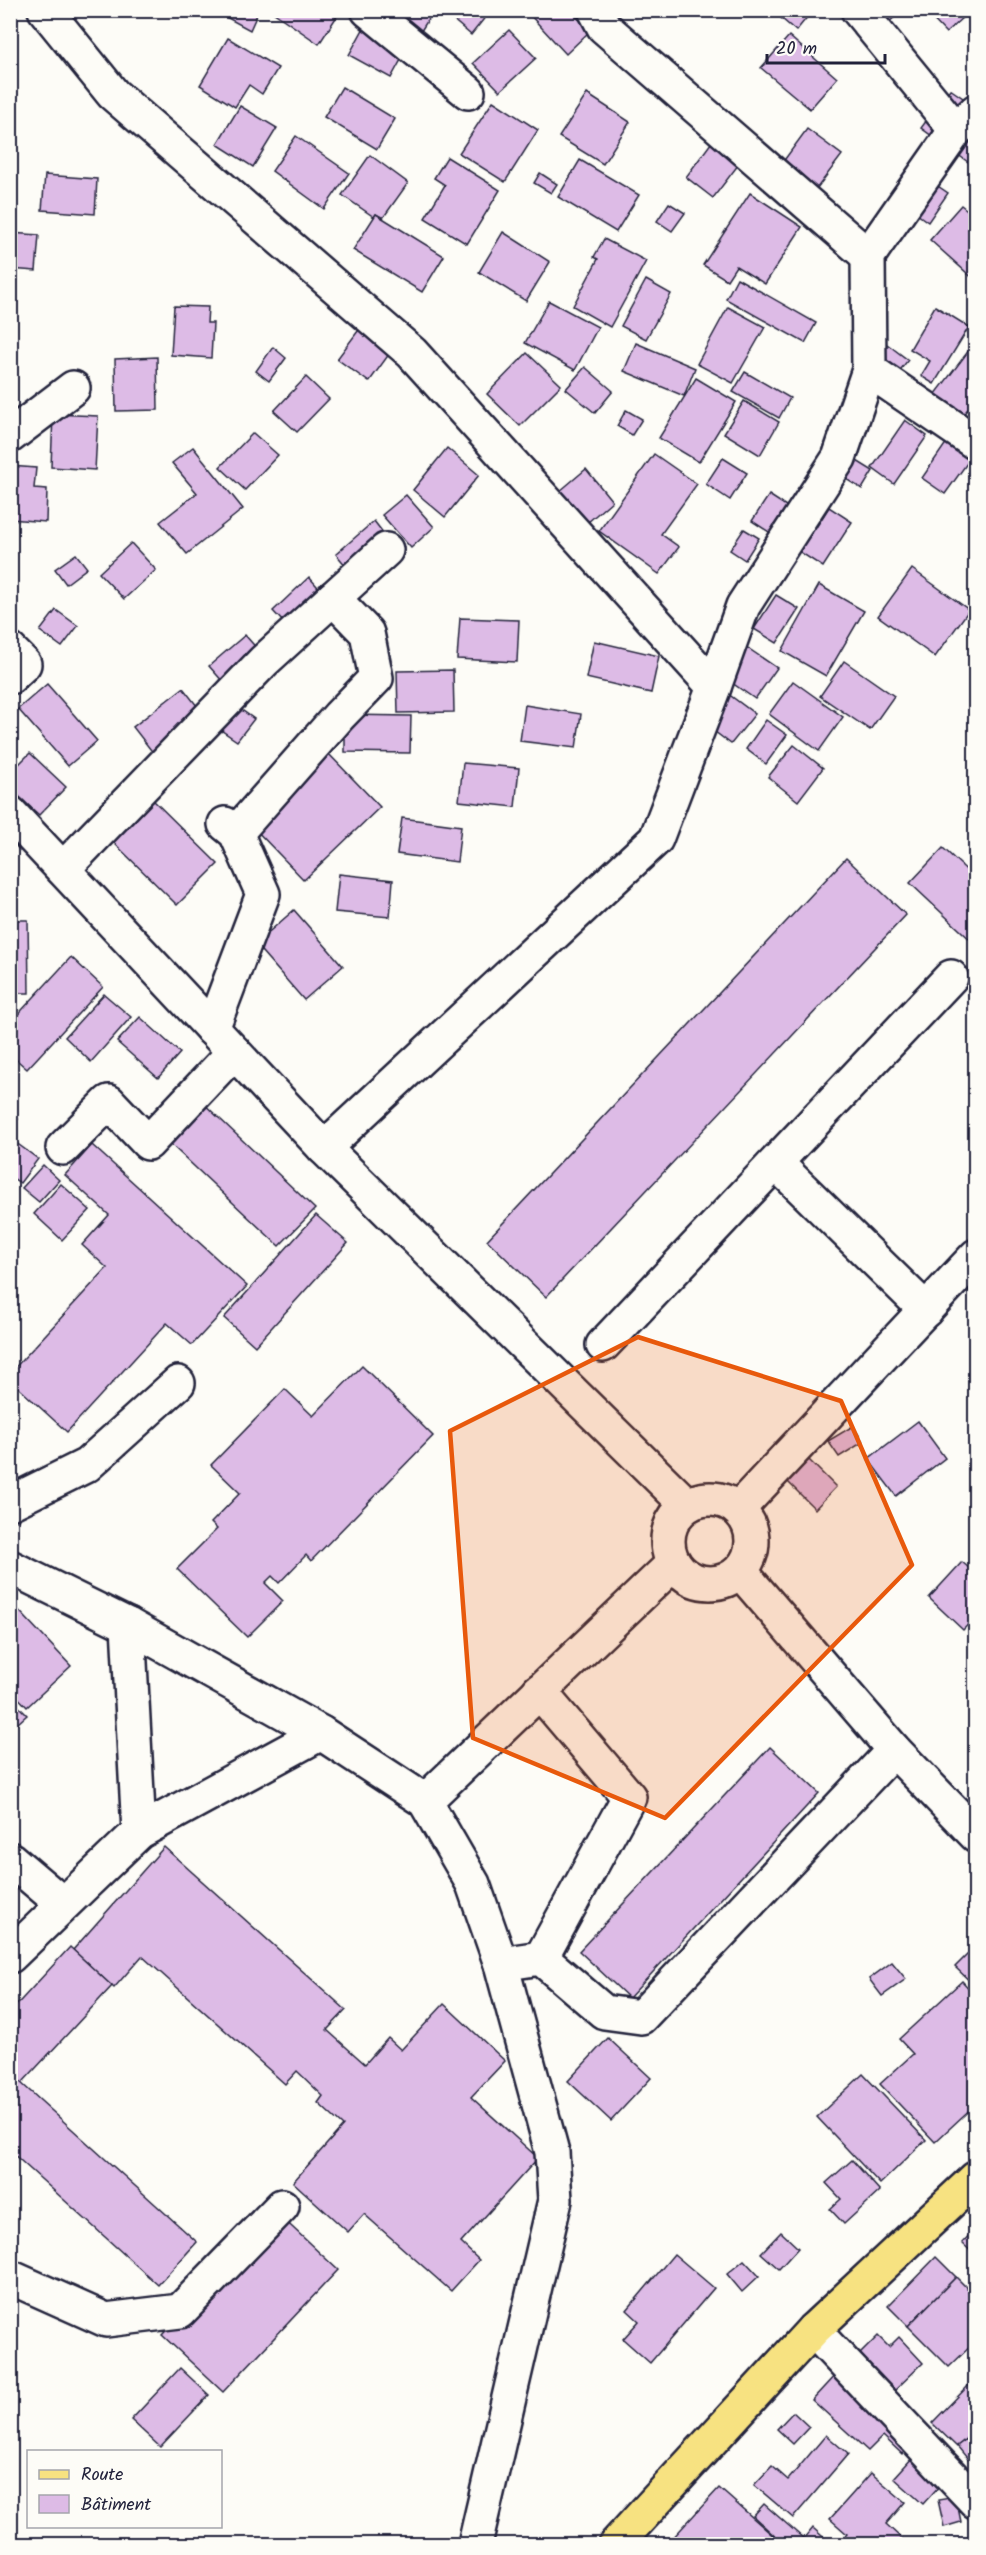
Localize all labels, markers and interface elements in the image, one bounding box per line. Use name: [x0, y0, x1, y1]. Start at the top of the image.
scale bar: [767, 27, 886, 65]
text: 20 m: [776, 35, 817, 64]
legend: [27, 2450, 222, 2528]
text: Route: [81, 2461, 123, 2490]
text: Bâtiment: [81, 2491, 152, 2520]

